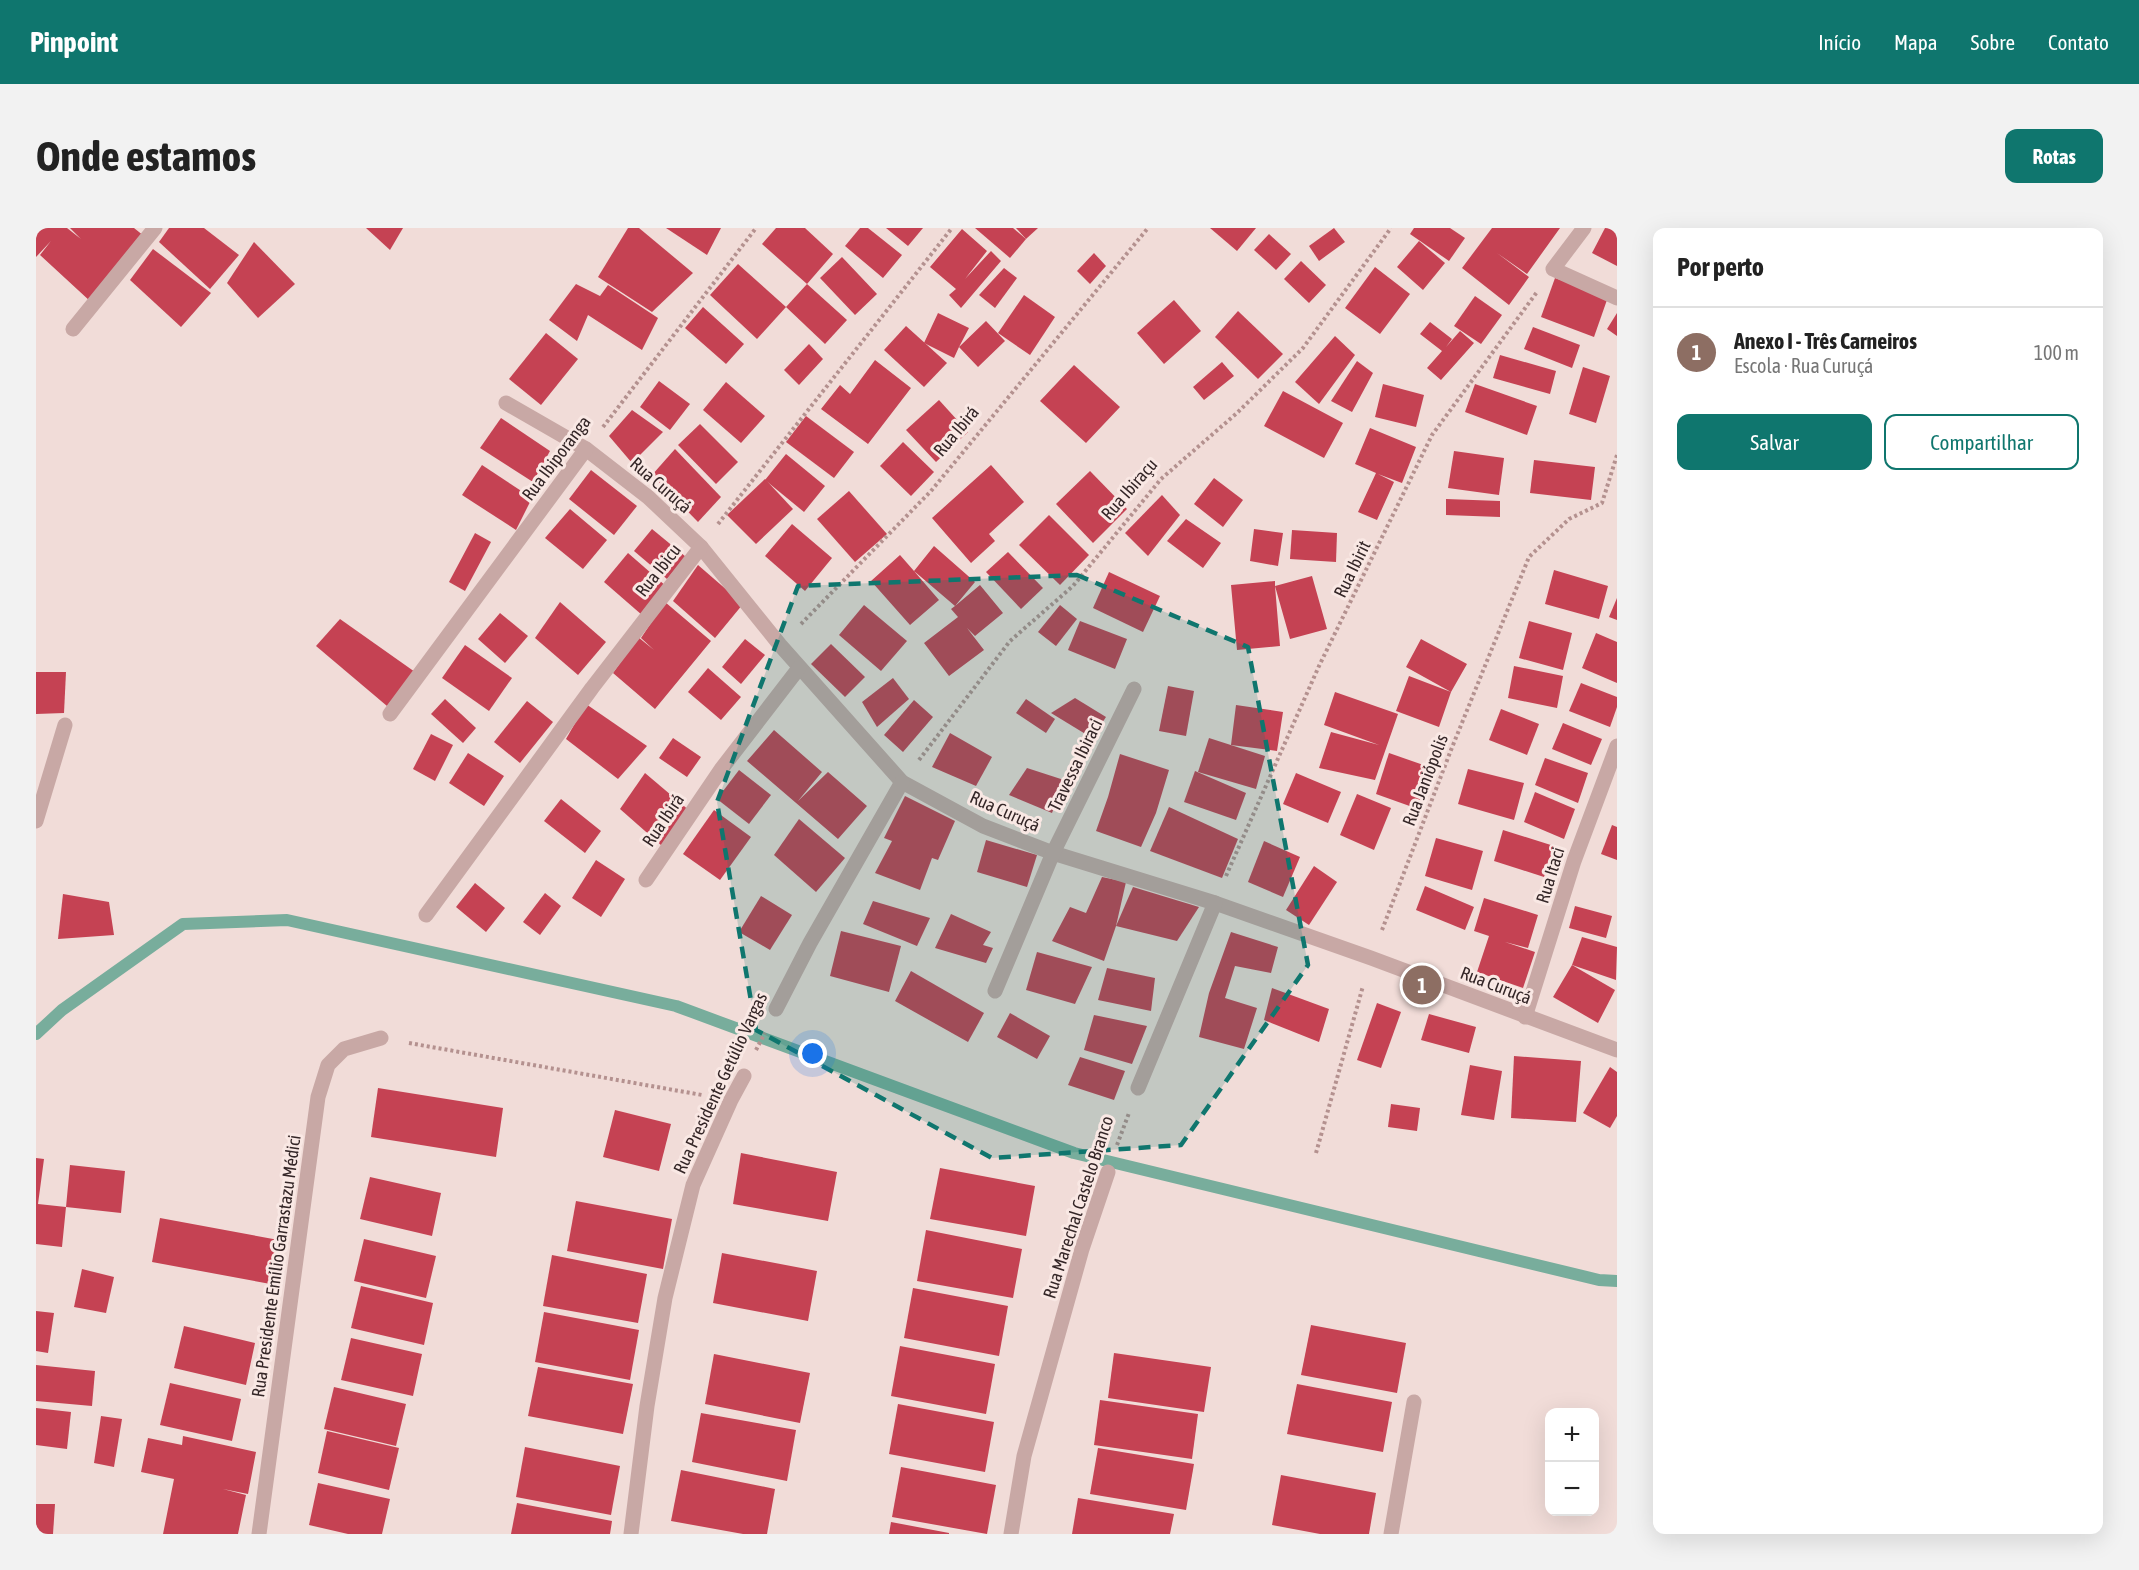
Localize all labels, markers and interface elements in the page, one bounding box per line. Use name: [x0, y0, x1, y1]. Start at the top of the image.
text: Pinpoint: [30, 26, 118, 58]
text: Início: [1818, 30, 1861, 54]
text: Mapa: [1894, 30, 1938, 54]
text: Sobre: [1971, 30, 2015, 54]
text: Contato: [2048, 30, 2109, 54]
button: Rotas: [2005, 129, 2103, 183]
text: Onde estamos: [36, 132, 256, 180]
text: Por perto: [1677, 252, 1764, 282]
text: Anexo I - Três Carneiros: [1734, 328, 1917, 354]
text: 1: [1692, 341, 1701, 364]
text: 100 m: [2034, 341, 2079, 364]
text: Escola · Rua Curuçá: [1734, 354, 1873, 377]
street label: Rua Ibirá: [929, 402, 983, 460]
street label: Rua Ibiporanga: [517, 412, 595, 504]
button: Salvar: [1677, 414, 1872, 470]
button: Compartilhar: [1884, 414, 2079, 470]
street label: Rua Curuçá: [626, 453, 696, 517]
street label: Rua Ibiraçu: [1097, 454, 1161, 524]
street label: Rua Ibirit: [1329, 537, 1375, 601]
street label: Rua Ibicu: [631, 539, 685, 601]
street label: Travessa Ibiraci: [1044, 715, 1106, 815]
street label: Rua Janiópolis: [1398, 731, 1452, 829]
street label: Rua Curuçá: [967, 786, 1043, 836]
street label: Rua Ibirá: [638, 790, 688, 850]
street label: Rua Itaci: [1532, 844, 1568, 906]
pin: 1: [1402, 962, 1442, 1008]
street label: Rua Curuçá: [1458, 962, 1534, 1008]
street label: Rua Presidente Getúlio Vargas: [669, 989, 771, 1177]
your location: [798, 1039, 827, 1068]
street label: Rua Marechal Castelo Branco: [1039, 1113, 1117, 1301]
street label: Rua Presidente Emílio Garrastazu Médici: [247, 1133, 305, 1399]
map controls: [1545, 1408, 1599, 1516]
button: +: [1545, 1408, 1599, 1462]
button: −: [1545, 1462, 1599, 1516]

